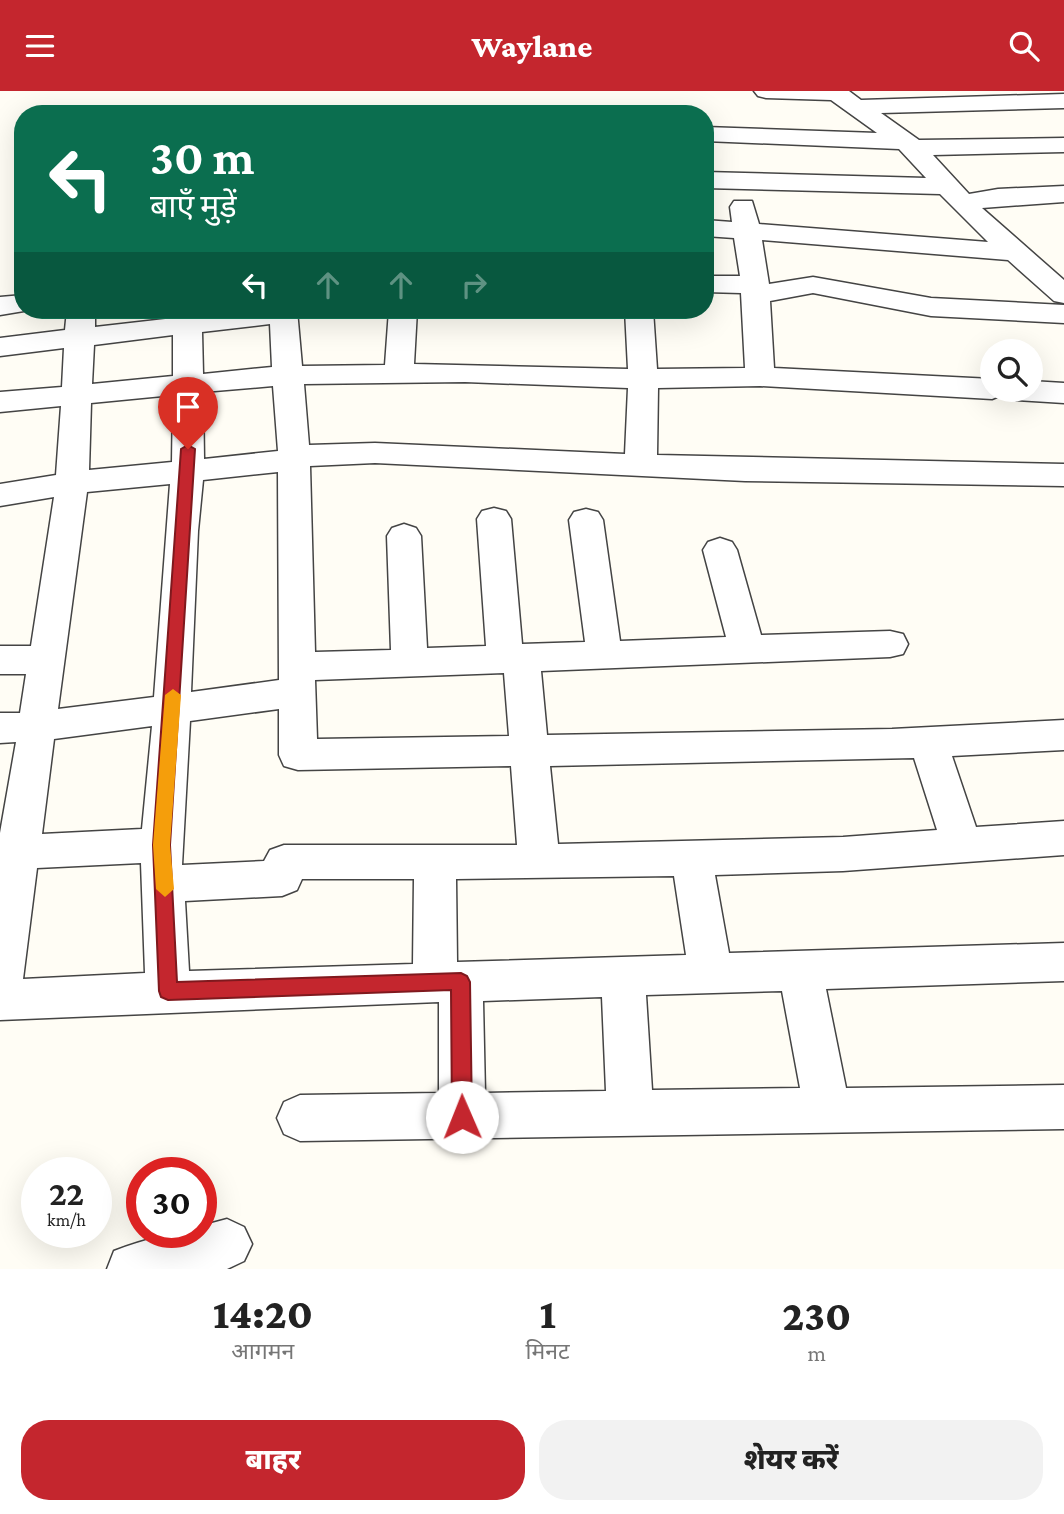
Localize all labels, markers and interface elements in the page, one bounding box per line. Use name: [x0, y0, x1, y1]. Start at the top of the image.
icon: menu: [21, 27, 59, 65]
icon: search: [1005, 27, 1043, 65]
text: Waylane: [472, 28, 592, 64]
text: 30 m: [150, 130, 255, 185]
icon: left: [35, 133, 126, 224]
text: बाएँ मुड़ें: [150, 188, 237, 224]
icon: left: [236, 266, 274, 304]
icon: ahead: [309, 266, 347, 304]
icon: ahead: [382, 266, 420, 304]
icon: right: [455, 266, 493, 304]
map controls: [980, 339, 1043, 402]
button: search: [980, 339, 1043, 402]
pin: [158, 377, 218, 449]
icon: arrive: [169, 388, 207, 426]
position arrow: [425, 1080, 499, 1154]
speed limit sign: 30: [126, 1157, 217, 1248]
text: 22: [49, 1174, 84, 1213]
text: km/h: [47, 1210, 86, 1230]
text: 14:20: [213, 1290, 313, 1337]
text: 1: [539, 1290, 556, 1337]
text: 230: [782, 1292, 851, 1339]
text: आगमन: [231, 1338, 294, 1364]
text: मिनट: [526, 1338, 570, 1364]
text: m: [808, 1340, 826, 1366]
button: बाहर: [21, 1420, 525, 1500]
button: शेयर करें: [539, 1420, 1043, 1500]

